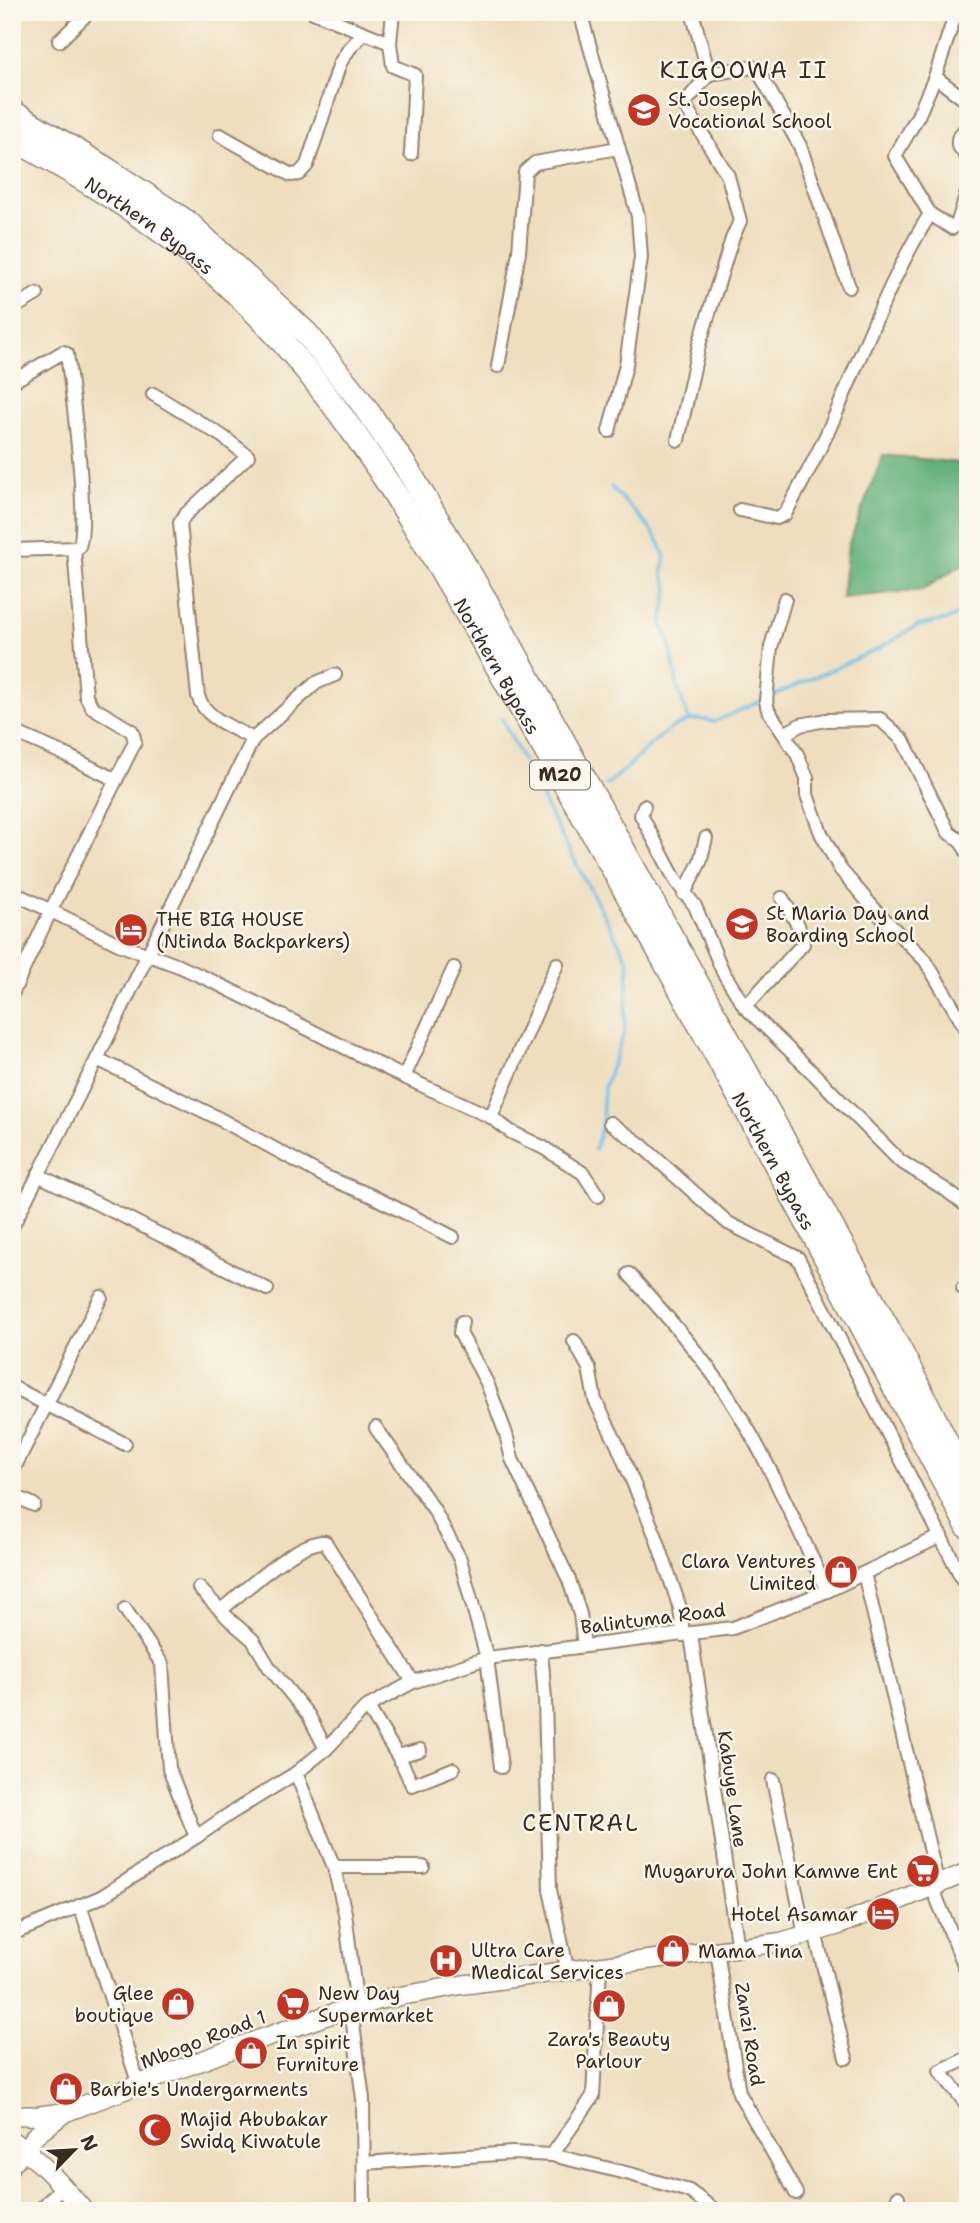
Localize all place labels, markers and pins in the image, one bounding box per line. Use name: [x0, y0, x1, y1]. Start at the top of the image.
place label: St. Joseph Vocational School: [668, 87, 832, 134]
school or university icon: St. Joseph Vocational School: [625, 91, 663, 129]
place label: St Maria Day and Boarding School: [766, 901, 929, 948]
school or university icon: St Maria Day and Boarding School: [723, 905, 761, 943]
place label: THE BIG HOUSE (Ntinda Backparkers): [156, 907, 350, 954]
hotel icon: THE BIG HOUSE (Ntinda Backparkers): [112, 911, 150, 949]
place label: Clara Ventures Limited: [681, 1549, 816, 1596]
shop icon: Clara Ventures Limited: [822, 1553, 860, 1591]
supermarket icon: Mugarura John Kamwe Ent: [904, 1852, 942, 1890]
place label: Mugarura John Kamwe Ent: [644, 1859, 898, 1884]
hotel icon: Hotel Asamar: [864, 1895, 902, 1933]
place label: Hotel Asamar: [731, 1902, 858, 1927]
shop icon: Mama Tina: [654, 1932, 692, 1970]
place label: Ultra Care Medical Services: [471, 1938, 624, 1985]
place label: Mama Tina: [698, 1939, 803, 1964]
hospital icon: Ultra Care Medical Services: [427, 1942, 465, 1980]
place label: Glee boutique: [75, 1981, 154, 2028]
place label: New Day Supermarket: [318, 1981, 434, 2028]
shop icon: Glee boutique: [159, 1985, 197, 2023]
supermarket icon: New Day Supermarket: [274, 1985, 312, 2023]
shop icon: Zara's Beauty Parlour: [590, 1987, 628, 2025]
place label: Zara's Beauty Parlour: [548, 2027, 670, 2074]
place label: In spirit Furniture: [276, 2030, 359, 2077]
shop icon: In spirit Furniture: [232, 2034, 270, 2072]
shop icon: Barbie's Undergarments: [47, 2070, 85, 2108]
place label: Barbie's Undergarments: [90, 2077, 308, 2102]
place label: Majid Abubakar Swidq Kiwatule: [180, 2107, 328, 2154]
mosque icon: Majid Abubakar Swidq Kiwatule: [136, 2111, 174, 2149]

